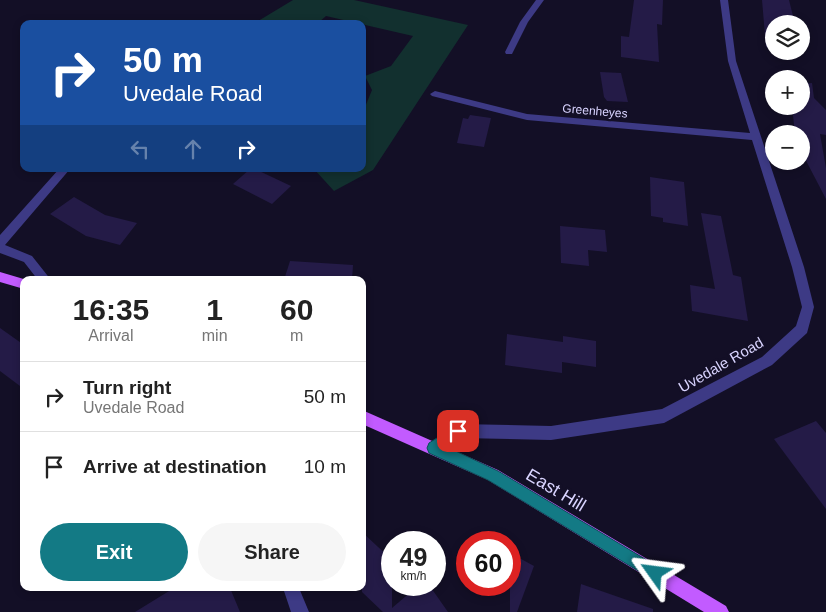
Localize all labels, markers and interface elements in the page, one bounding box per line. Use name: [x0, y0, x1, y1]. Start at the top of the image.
map controls: [765, 15, 810, 170]
button: layers: [765, 15, 810, 60]
icon: right: [40, 40, 105, 105]
text: 50 m: [123, 40, 203, 79]
button: +: [765, 70, 810, 115]
text: Uvedale Road: [123, 81, 262, 106]
street label: Greenheyes: [562, 101, 628, 121]
button: −: [765, 125, 810, 170]
icon: left: [126, 135, 154, 163]
icon: ahead: [179, 135, 207, 163]
icon: right: [232, 135, 260, 163]
text: 16:35: [73, 293, 149, 326]
text: 1: [206, 293, 223, 326]
text: 60: [280, 293, 313, 326]
text: Arrival: [88, 327, 134, 344]
text: min: [202, 327, 228, 344]
text: m: [290, 327, 303, 344]
street label: Uvedale Road: [675, 333, 766, 396]
text: Turn right: [83, 377, 171, 398]
icon: right: [40, 383, 68, 411]
text: 50 m: [304, 386, 346, 407]
text: Uvedale Road: [83, 399, 184, 416]
pin: [437, 410, 479, 452]
icon: arrive: [444, 417, 472, 445]
icon: arrive: [40, 453, 68, 481]
text: Arrive at destination: [83, 456, 267, 477]
text: 10 m: [304, 456, 346, 477]
street label: East Hill: [523, 464, 589, 516]
button: Exit: [40, 523, 188, 581]
button: Share: [198, 523, 346, 581]
speed limit sign: 60: [456, 531, 521, 596]
text: 49: [400, 543, 427, 571]
position arrow: [628, 546, 680, 598]
text: km/h: [400, 569, 427, 583]

